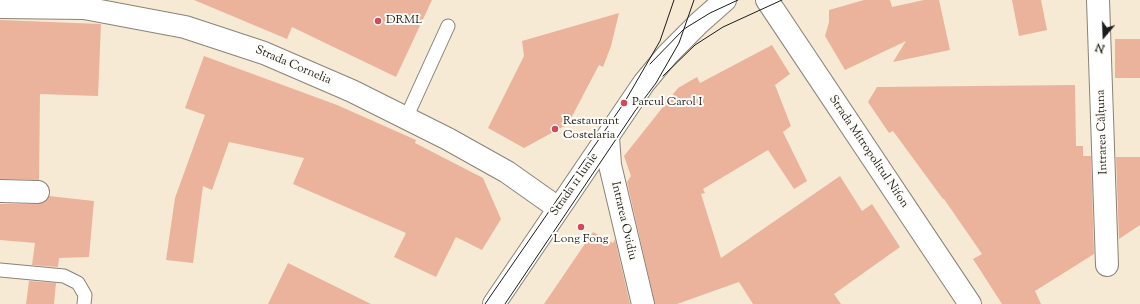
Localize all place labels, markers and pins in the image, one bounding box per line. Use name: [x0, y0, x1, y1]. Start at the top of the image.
place label: DRML: [386, 14, 422, 28]
marker: DRML: [373, 16, 383, 26]
place label: Parcul Carol I: [632, 96, 702, 110]
marker: Parcul Carol I: [619, 98, 629, 108]
place label: Restaurant Costelaria: [563, 115, 619, 143]
marker: Restaurant Costelaria: [550, 124, 560, 134]
marker: Long Fong: [576, 222, 586, 232]
place label: Long Fong: [553, 233, 609, 247]

